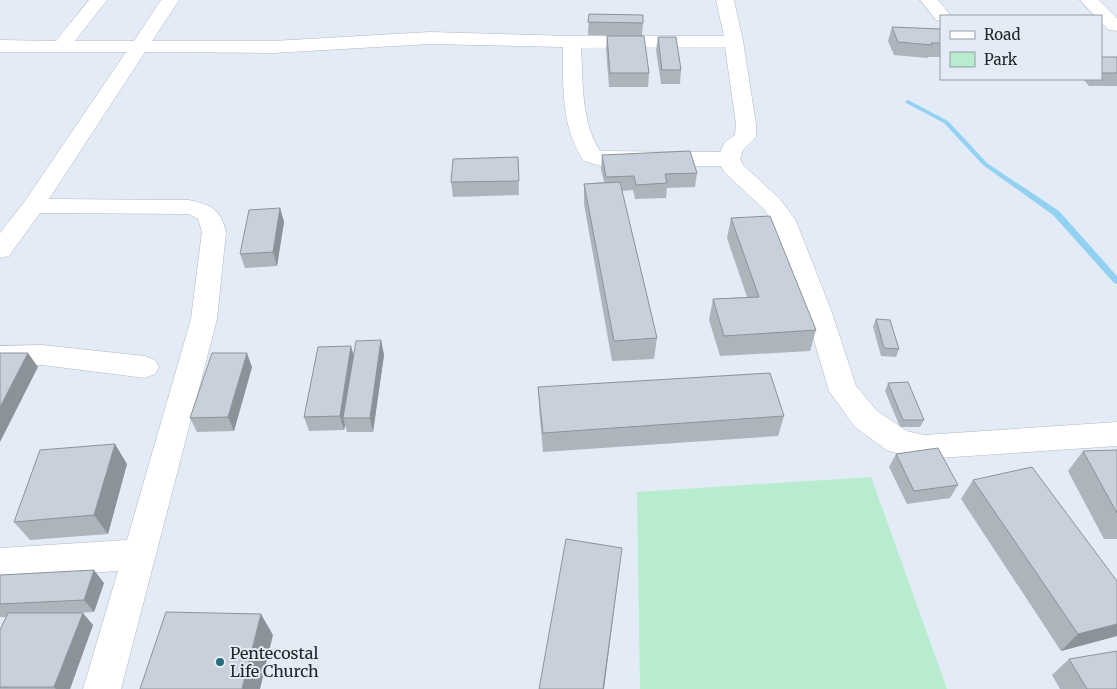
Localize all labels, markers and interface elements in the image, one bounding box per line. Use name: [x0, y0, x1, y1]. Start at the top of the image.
legend: [940, 15, 1102, 80]
text: Road: [984, 25, 1020, 44]
text: Park: [984, 50, 1018, 69]
place label: Pentecostal Life Church: [230, 643, 319, 681]
marker: Pentecostal Life Church: [214, 656, 226, 668]

